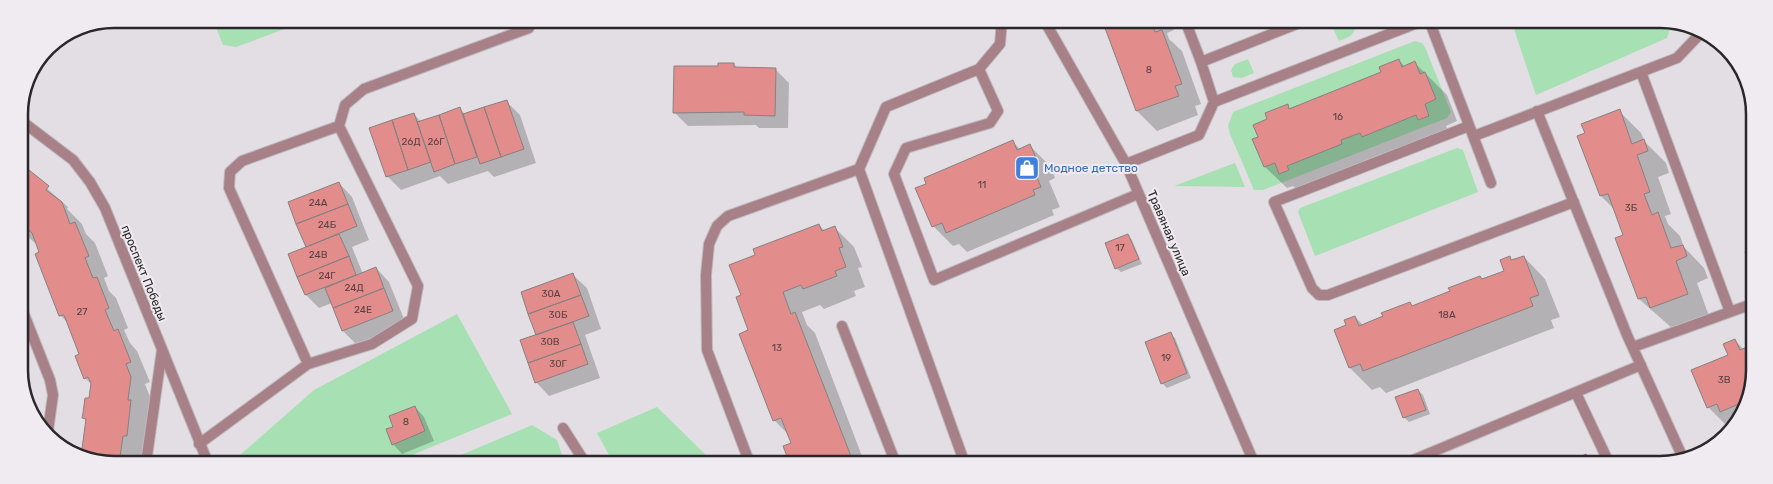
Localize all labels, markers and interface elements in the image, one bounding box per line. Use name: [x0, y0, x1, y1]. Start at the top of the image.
house number: 8: [1146, 64, 1152, 76]
house number: 16: [1333, 111, 1343, 123]
house number: 26Д: [402, 136, 420, 148]
house number: 26Г: [427, 136, 445, 148]
shop icon: Модное детство: [1014, 155, 1040, 181]
place label: Модное детство: [1044, 161, 1138, 175]
house number: 11: [978, 179, 986, 191]
street label: Травяная улица: [1145, 188, 1193, 278]
house number: 24А: [309, 197, 328, 209]
house number: 3Б: [1625, 202, 1638, 214]
house number: 24Б: [318, 219, 337, 231]
street label: проспект Победы: [118, 223, 170, 323]
house number: 17: [1115, 242, 1125, 254]
house number: 24В: [309, 249, 328, 261]
house number: 24Г: [318, 270, 336, 282]
house number: 24Д: [344, 282, 364, 294]
house number: 30А: [541, 288, 561, 300]
house number: 24Е: [354, 304, 372, 316]
house number: 27: [77, 306, 88, 318]
house number: 30Б: [549, 309, 568, 321]
house number: 18А: [1438, 309, 1456, 321]
house number: 30В: [540, 336, 560, 348]
house number: 13: [772, 342, 782, 354]
house number: 19: [1161, 352, 1171, 364]
house number: 30Г: [549, 358, 568, 370]
house number: 3В: [1718, 374, 1731, 386]
house number: 8: [403, 416, 409, 428]

